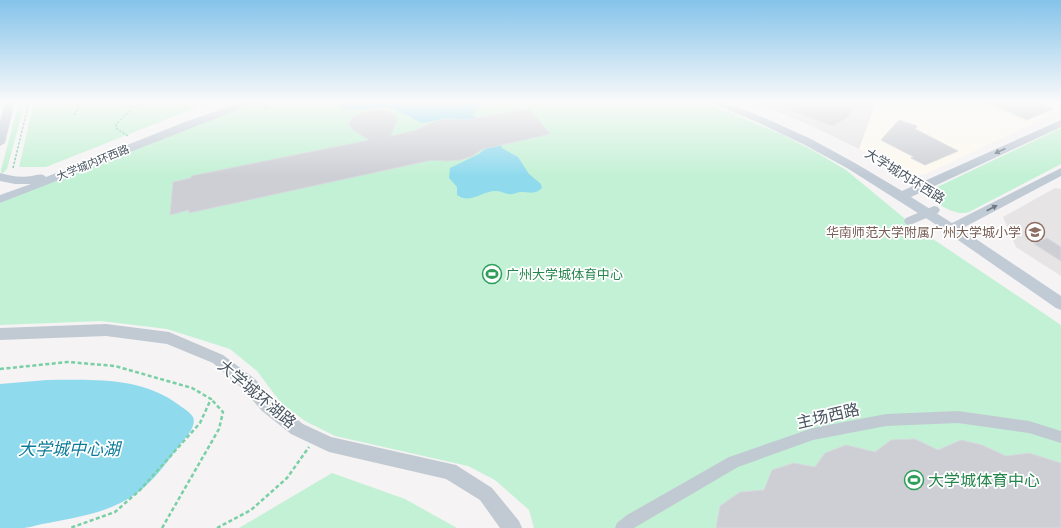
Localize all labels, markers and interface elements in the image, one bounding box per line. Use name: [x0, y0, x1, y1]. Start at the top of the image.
street label: 大学城内环西路: [55, 143, 131, 183]
street label: 大学城内环西路: [862, 146, 948, 206]
one-way arrow: [995, 148, 1006, 154]
one-way arrow: [987, 204, 998, 211]
school or university icon: 华南师范大学附属广州大学城小学: [1024, 221, 1046, 243]
place label: 华南师范大学附属广州大学城小学: [826, 225, 1021, 240]
sports icon: 广州大学城体育中心: [481, 263, 503, 285]
place label: 广州大学城体育中心: [506, 267, 623, 282]
street label: 大学城环湖路: [214, 356, 300, 432]
street label: 主场西路: [795, 400, 861, 432]
water label: 大学城中心湖: [18, 439, 123, 459]
sports icon: 大学城体育中心: [903, 469, 925, 491]
place label: 大学城体育中心: [928, 471, 1040, 490]

